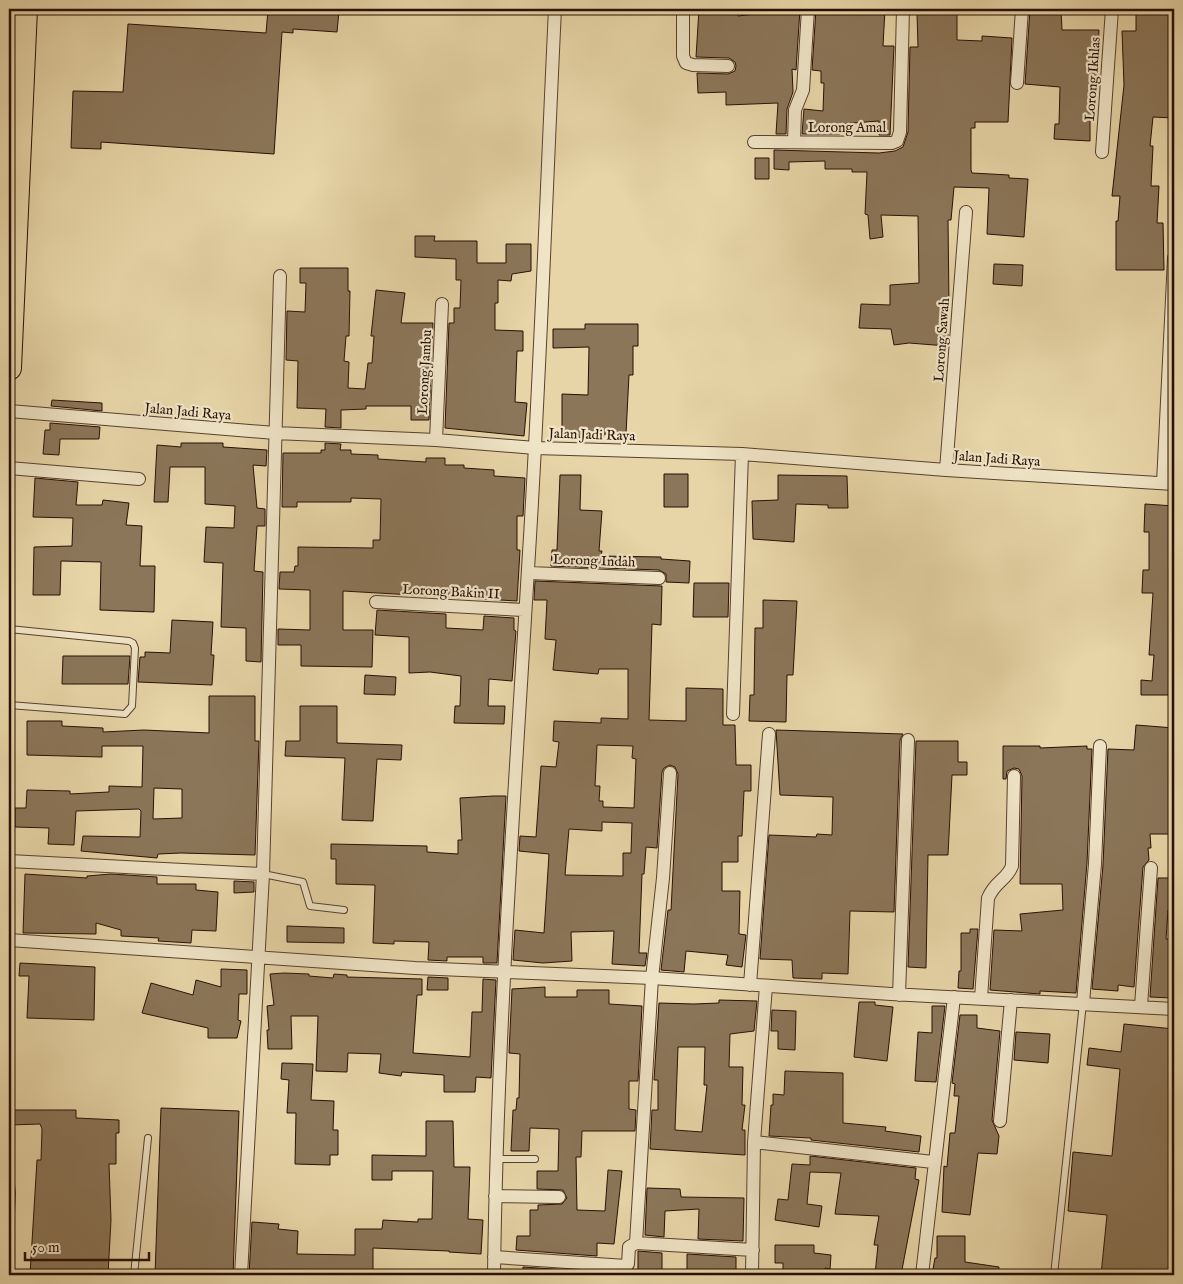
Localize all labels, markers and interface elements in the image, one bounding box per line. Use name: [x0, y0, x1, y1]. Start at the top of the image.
street label: Lorong Ikhlas: [1081, 36, 1105, 122]
street label: Lorong Amal: [808, 119, 886, 137]
street label: Lorong Sawah: [930, 297, 954, 383]
street label: Lorong Jambu: [414, 329, 436, 415]
street label: Jalan Jadi Raya: [142, 399, 233, 425]
street label: Jalan Jadi Raya: [546, 424, 637, 446]
street label: Jalan Jadi Raya: [951, 447, 1042, 471]
street label: Lorong Indah: [552, 551, 636, 571]
street label: Lorong Bakin II: [402, 580, 500, 604]
scale bar: [25, 1229, 149, 1261]
text: 50 m: [32, 1238, 60, 1257]

